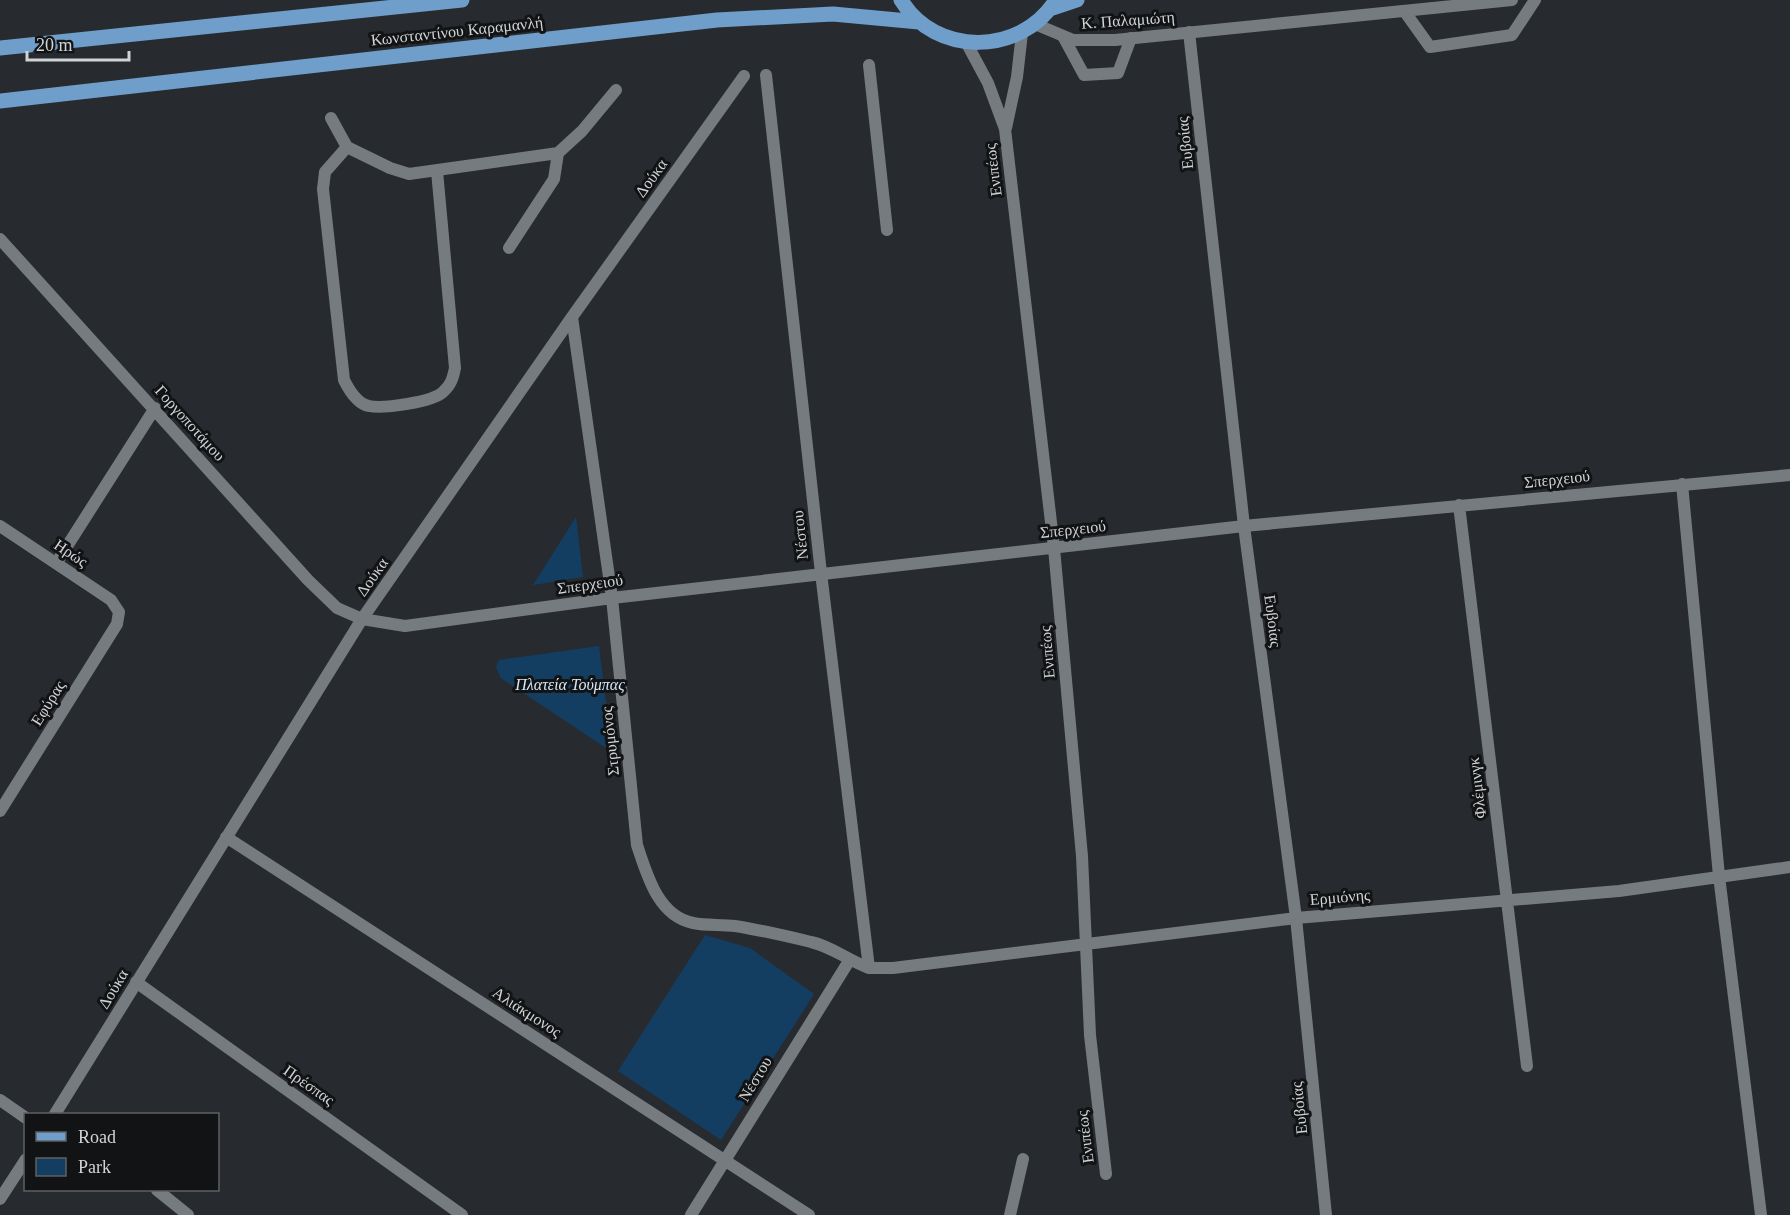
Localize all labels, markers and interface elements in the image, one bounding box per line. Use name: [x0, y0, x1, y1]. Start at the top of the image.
street label: Κ. Παλαμιώτη: [1081, 8, 1175, 33]
street label: Κωνσταντίνου Καραμανλή: [370, 13, 544, 49]
scale bar: [27, 24, 129, 62]
text: 20 m: [36, 35, 73, 55]
street label: Ευβοίας: [1174, 115, 1197, 170]
street label: Ενιπέως: [981, 142, 1005, 197]
street label: Δούκα: [632, 155, 671, 200]
street label: Γοργοποτάμου: [151, 382, 228, 465]
street label: Σπερχειού: [1523, 467, 1591, 492]
street label: Νέστου: [789, 510, 811, 560]
street label: Σπερχειού: [1039, 517, 1107, 542]
street label: Ηρώς: [51, 536, 91, 571]
street label: Δούκα: [353, 554, 392, 599]
street label: Σπερχειού: [556, 571, 624, 598]
street label: Ευβοίας: [1260, 594, 1285, 649]
street label: Ενιπέως: [1036, 624, 1058, 679]
park label: Πλατεία Τούμπας: [514, 676, 625, 694]
street label: Εφύρας: [28, 677, 70, 729]
street label: Στρυμόνος: [598, 705, 623, 776]
street label: Φλέμινγκ: [1465, 756, 1490, 820]
street label: Ερμιόνης: [1309, 886, 1372, 909]
street label: Δούκα: [95, 966, 132, 1012]
street label: Αλιάκμονος: [489, 984, 565, 1042]
street label: Νέστου: [735, 1053, 775, 1104]
street label: Πρέσπας: [280, 1061, 338, 1110]
street label: Ευβοίας: [1288, 1080, 1311, 1135]
street label: Ενιπέως: [1073, 1109, 1097, 1164]
legend: [24, 1113, 219, 1191]
text: Road: [78, 1127, 116, 1147]
text: Park: [78, 1157, 111, 1177]

